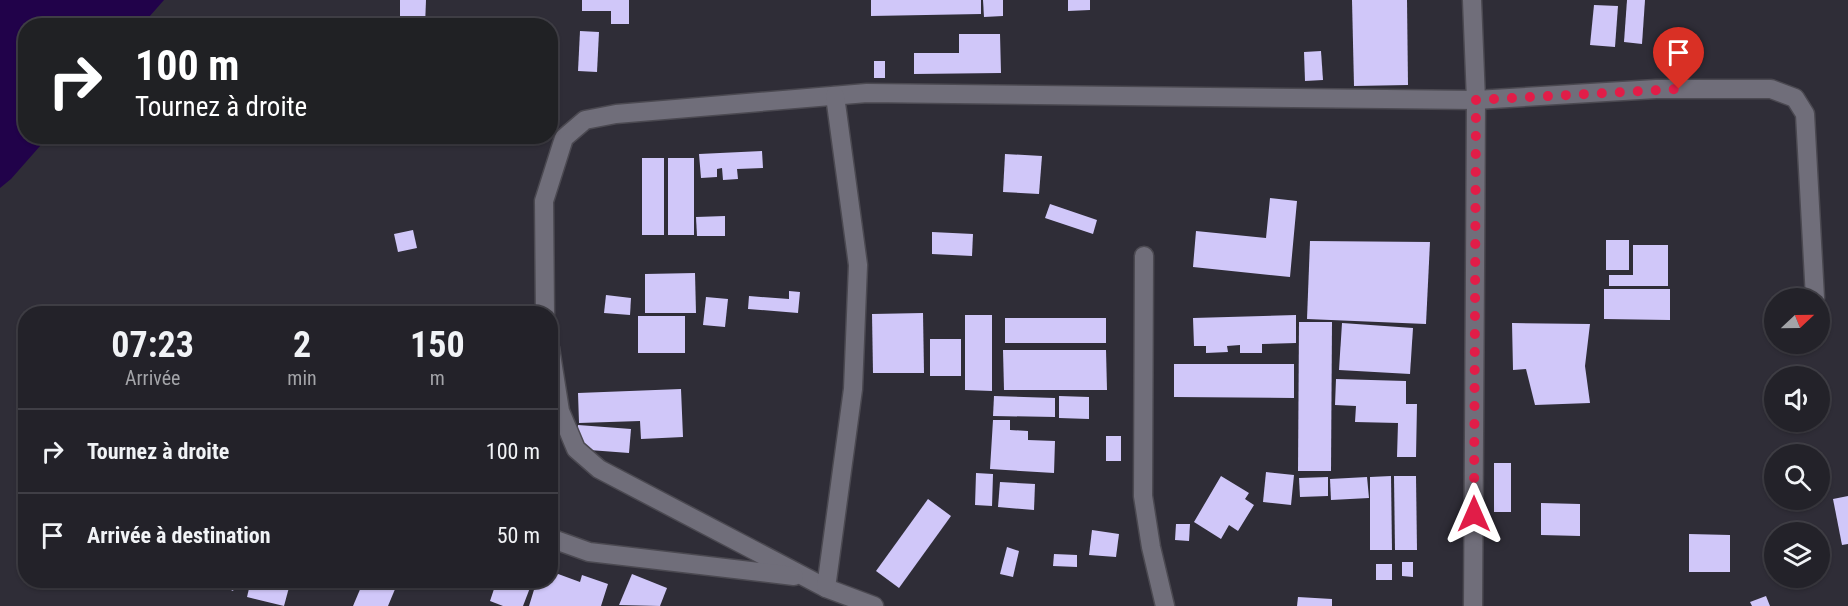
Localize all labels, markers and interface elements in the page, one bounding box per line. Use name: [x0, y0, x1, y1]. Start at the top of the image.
pin: [1653, 27, 1704, 89]
icon: arrive: [1662, 36, 1695, 69]
text: 100 m: [135, 41, 240, 90]
icon: right: [36, 42, 114, 120]
text: Tournez à droite: [135, 91, 307, 123]
north arrow: [1764, 288, 1830, 354]
map controls: [1764, 288, 1830, 588]
text: 07:23: [111, 324, 194, 366]
text: 2: [293, 324, 311, 366]
text: 150: [410, 324, 465, 366]
text: Arrivée: [125, 366, 180, 390]
text: min: [287, 366, 317, 390]
text: m: [430, 366, 445, 390]
button: sound: [1764, 366, 1830, 432]
icon: right: [36, 435, 69, 468]
text: Tournez à droite: [87, 439, 229, 464]
text: 100 m: [486, 439, 540, 464]
button: search: [1764, 444, 1830, 510]
position arrow: [1442, 482, 1506, 546]
icon: arrive: [36, 519, 69, 552]
button: layers: [1764, 522, 1830, 588]
text: Arrivée à destination: [87, 523, 271, 548]
text: 50 m: [497, 523, 540, 548]

